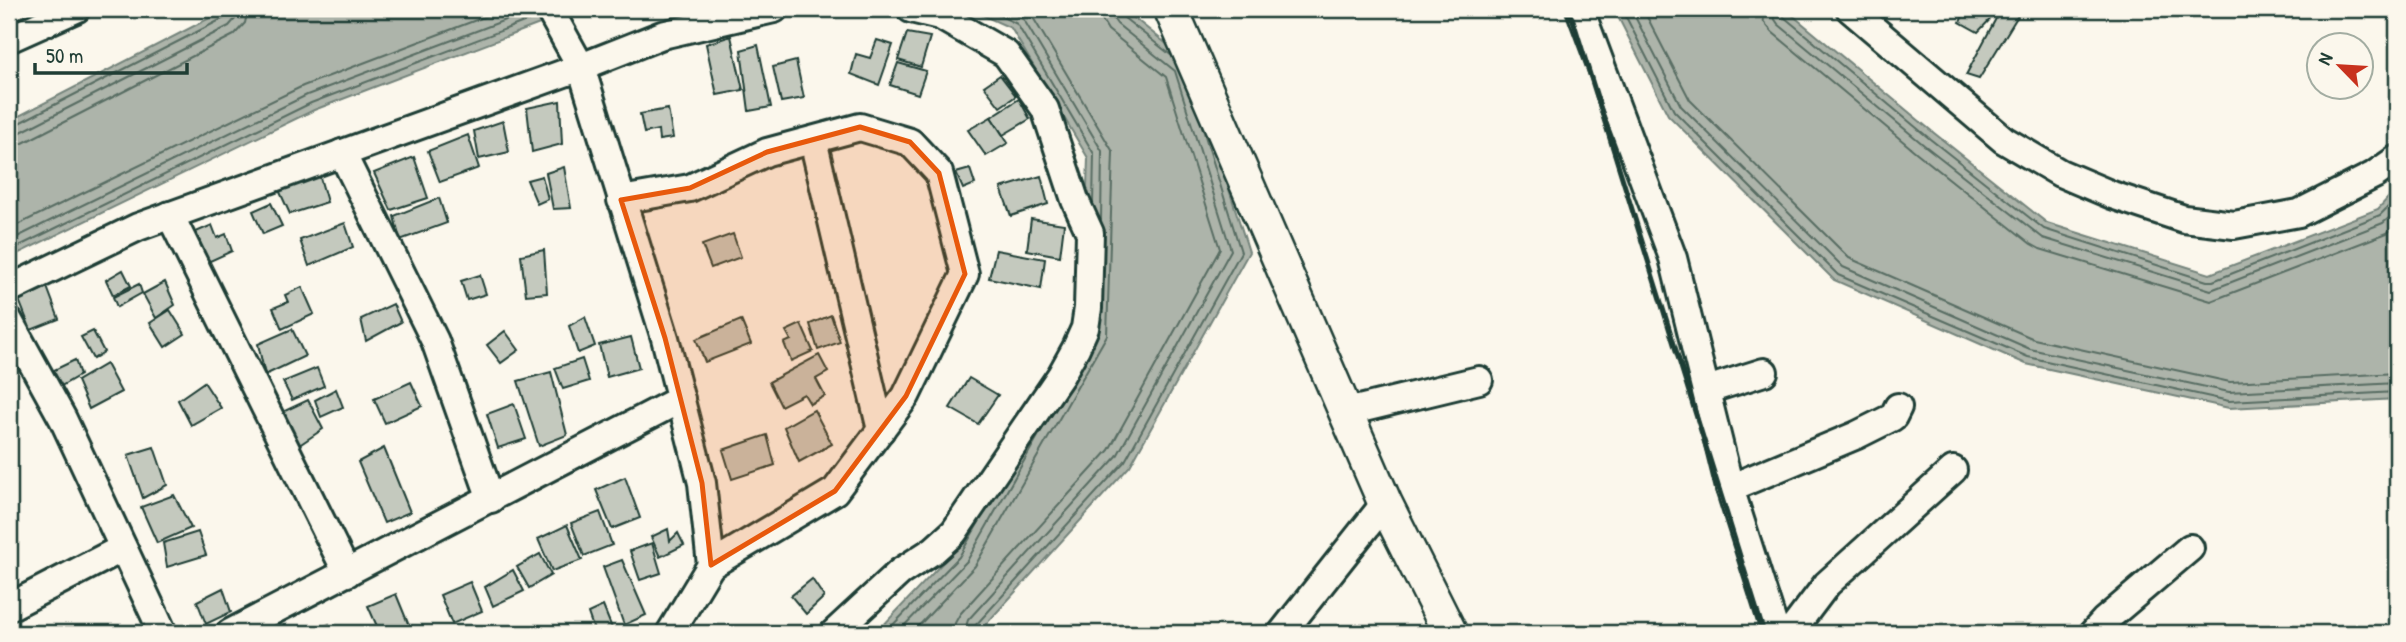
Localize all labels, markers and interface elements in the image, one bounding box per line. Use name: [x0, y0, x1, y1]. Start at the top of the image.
scale bar: [35, 32, 187, 76]
north arrow: [2304, 32, 2374, 102]
text: 50 m: [46, 41, 83, 70]
text: N: [2311, 49, 2339, 69]

